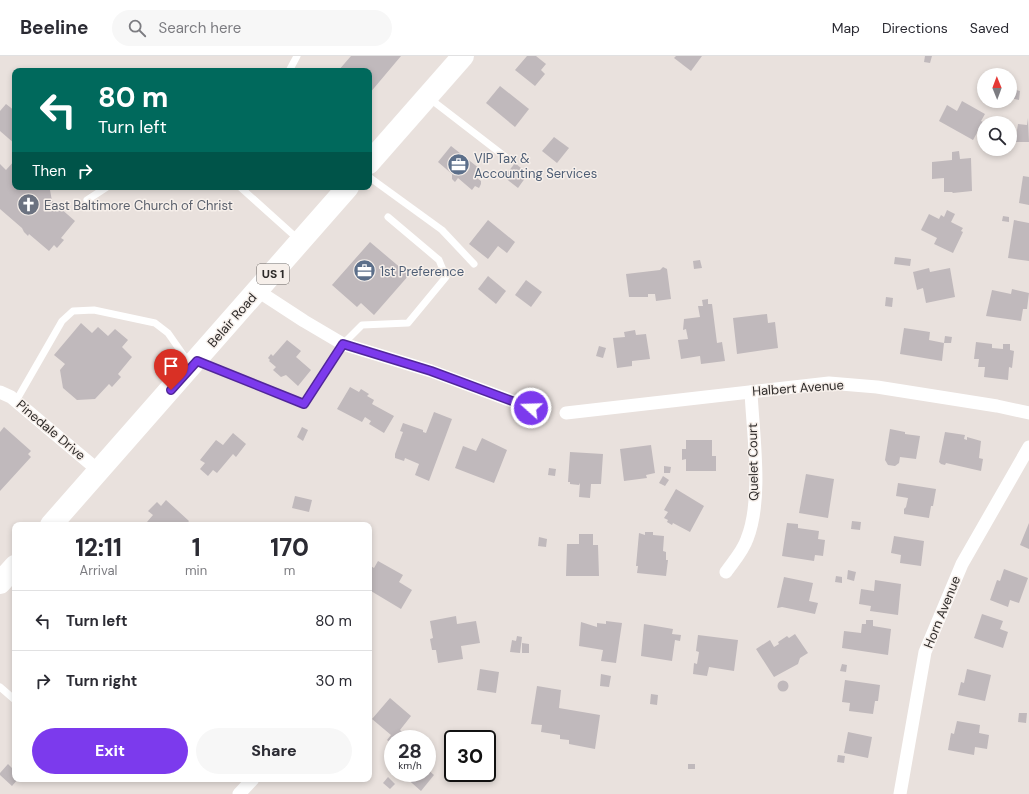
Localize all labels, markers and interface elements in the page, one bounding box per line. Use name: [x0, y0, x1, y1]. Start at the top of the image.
search box: [112, 10, 392, 46]
text: Beeline: [20, 15, 88, 40]
icon: search: [126, 17, 148, 39]
text: Search here: [158, 18, 241, 38]
text: Map: [832, 19, 860, 37]
text: Directions: [882, 19, 948, 37]
text: Saved: [970, 19, 1009, 37]
north arrow: [977, 68, 1017, 108]
map controls: [977, 68, 1017, 156]
text: 80 m: [98, 79, 168, 116]
icon: left: [32, 84, 84, 136]
text: Turn left: [98, 115, 167, 139]
button: search: [977, 116, 1017, 156]
place label: VIP Tax & Accounting Services: [474, 150, 597, 182]
office icon: VIP Tax & Accounting Services: [446, 152, 472, 178]
icon: right: [74, 160, 96, 182]
text: Then: [32, 161, 66, 181]
church icon: East Baltimore Church of Christ: [15, 192, 41, 218]
place label: East Baltimore Church of Christ: [44, 197, 233, 214]
office icon: 1st Preference: [351, 258, 377, 284]
place label: 1st Preference: [380, 263, 464, 280]
road number: US 1: [257, 264, 289, 284]
street label: Belair Road: [204, 289, 260, 351]
pin: [154, 349, 188, 390]
icon: arrive: [160, 355, 182, 377]
street label: Halbert Avenue: [752, 376, 844, 400]
position arrow: [510, 387, 552, 429]
street label: Pinedale Drive: [13, 396, 89, 464]
street label: Quelet Court: [744, 423, 762, 501]
text: 12:11: [75, 532, 122, 563]
text: 1: [192, 532, 200, 563]
text: 170: [270, 532, 309, 563]
text: Arrival: [80, 562, 117, 579]
text: min: [185, 562, 207, 579]
text: m: [284, 562, 295, 579]
street label: Horn Avenue: [920, 573, 964, 651]
icon: left: [32, 610, 54, 632]
text: Turn left: [66, 611, 127, 631]
text: 80 m: [315, 611, 352, 631]
icon: right: [32, 670, 54, 692]
text: Turn right: [66, 671, 137, 691]
text: 30 m: [316, 671, 352, 691]
button: Exit: [32, 728, 188, 774]
button: Share: [196, 728, 352, 774]
speed limit sign: 30: [444, 730, 496, 782]
text: 28: [398, 738, 422, 764]
text: km/h: [398, 759, 422, 772]

